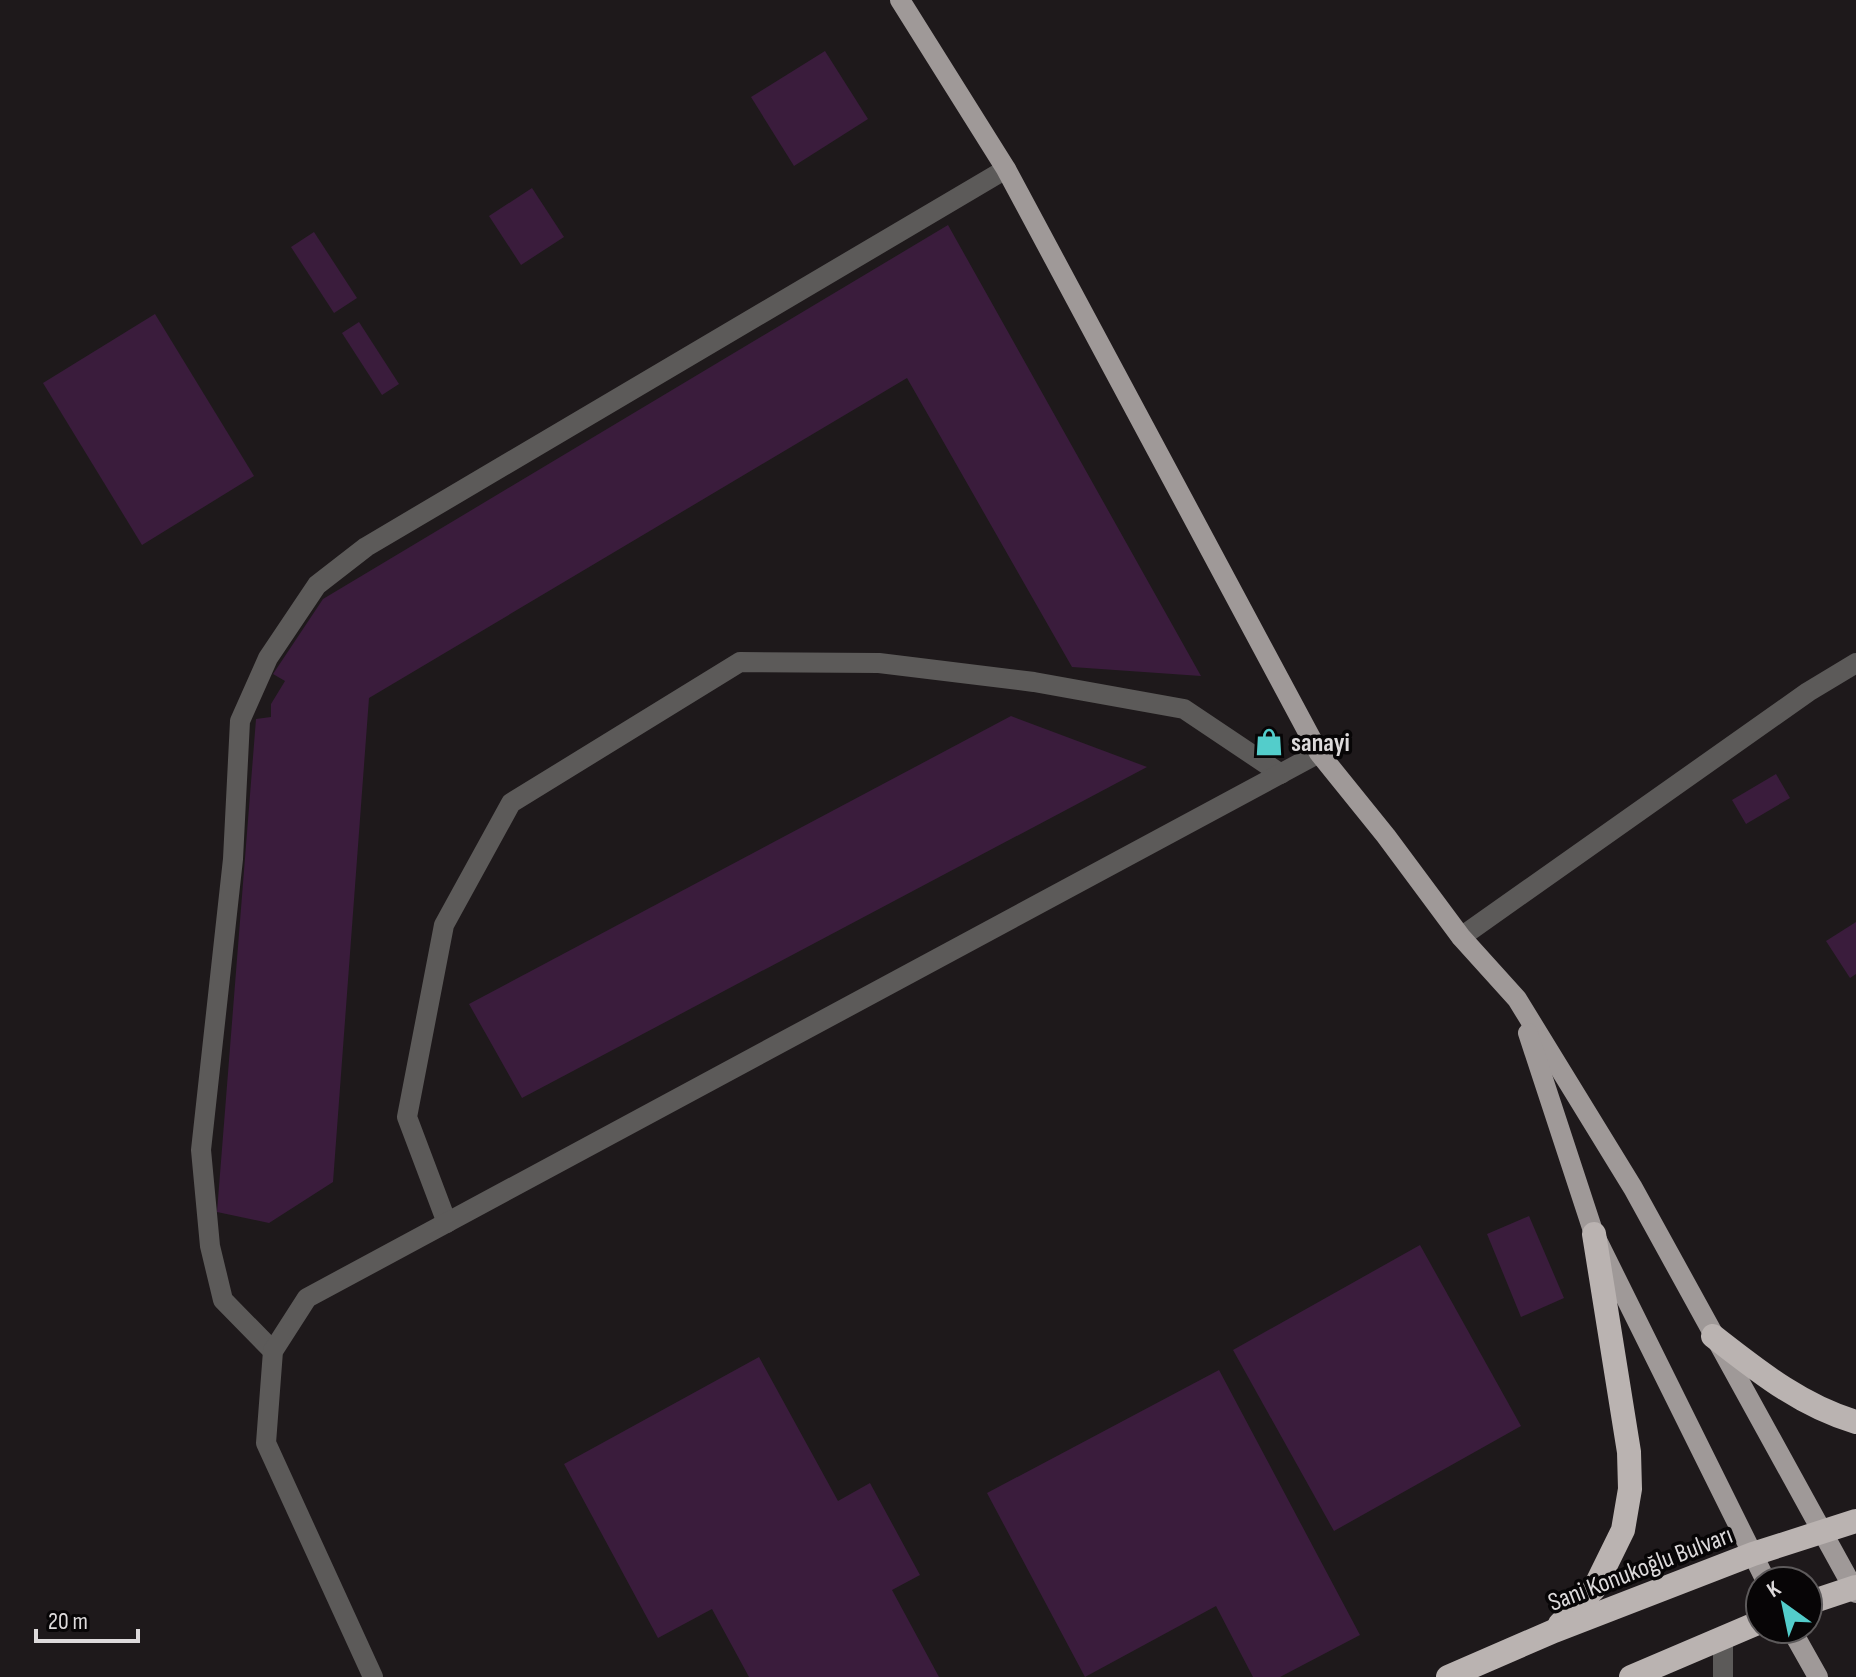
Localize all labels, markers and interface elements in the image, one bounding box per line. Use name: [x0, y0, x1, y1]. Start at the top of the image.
shop icon: sanayi: [1254, 727, 1284, 757]
place label: sanayi: [1291, 728, 1350, 759]
street label: Sani Konukoğlu Bulvarı: [1544, 1520, 1737, 1619]
north arrow: [1744, 1565, 1824, 1645]
text: K: [1762, 1575, 1786, 1604]
scale bar: [36, 1593, 138, 1643]
text: 20 m: [48, 1607, 88, 1636]

